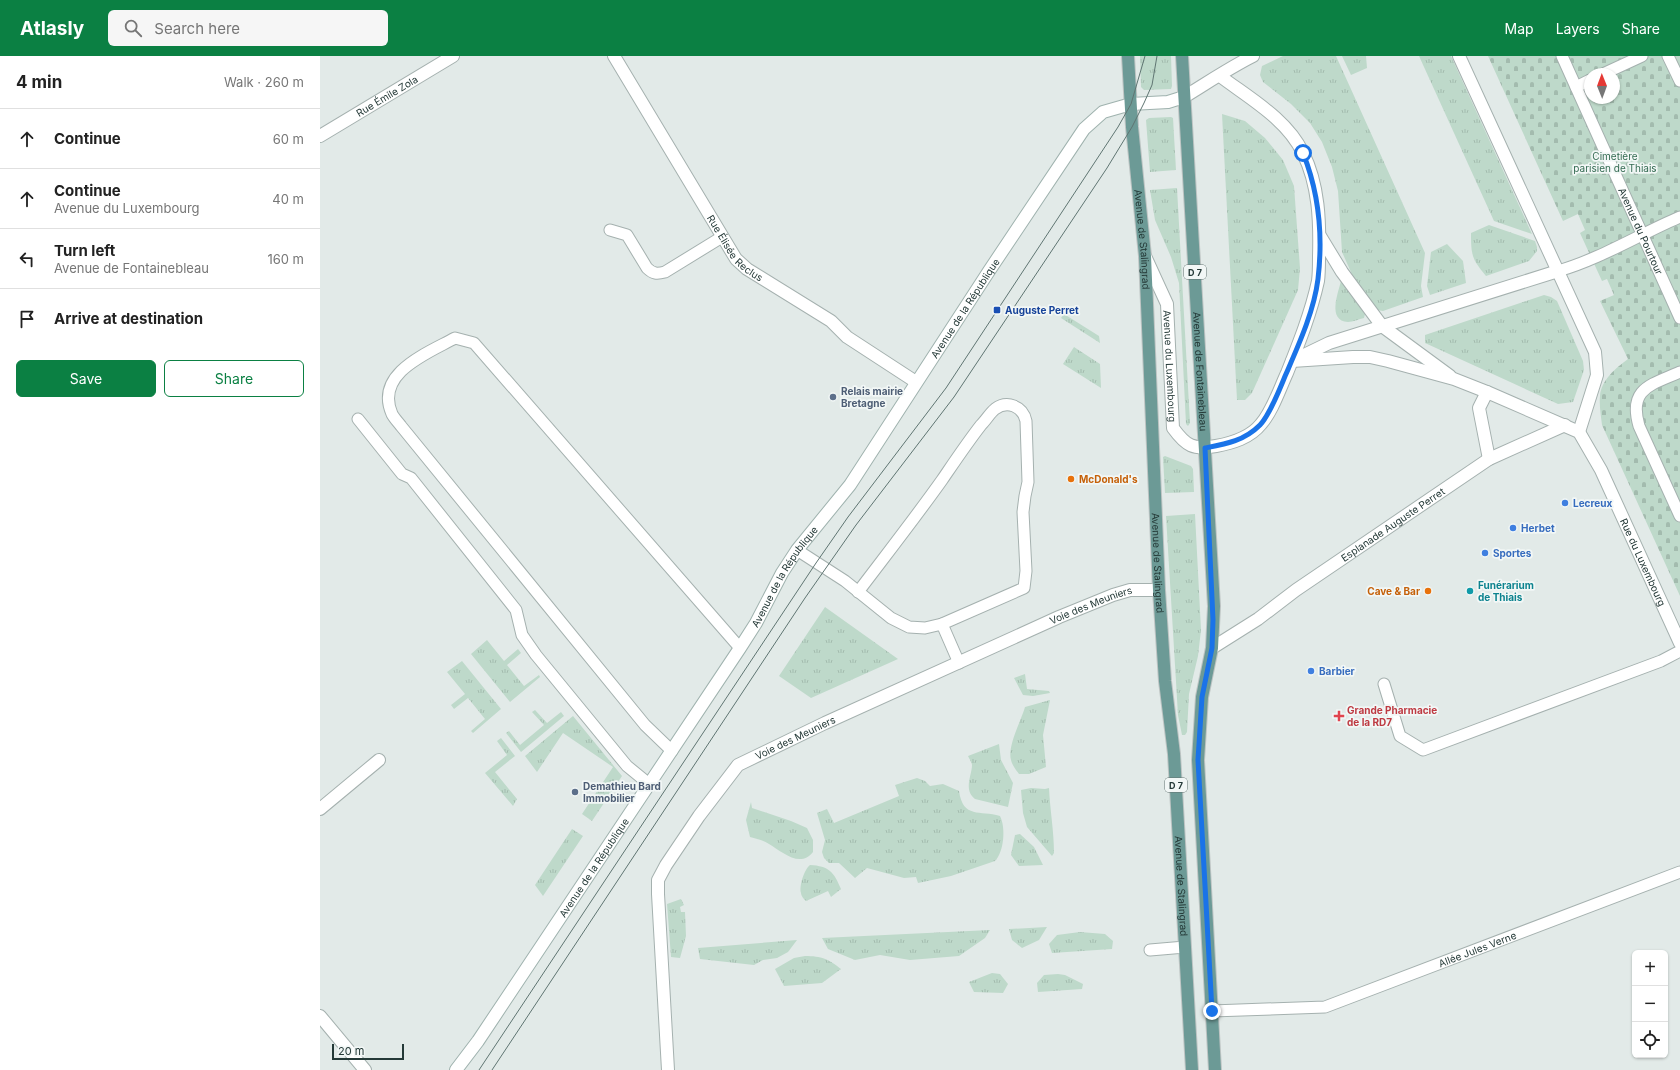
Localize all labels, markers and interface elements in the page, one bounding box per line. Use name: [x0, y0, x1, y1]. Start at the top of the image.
search box: [108, 10, 388, 46]
text: Atlasly: [20, 17, 84, 40]
icon: search: [122, 17, 144, 39]
text: Search here: [154, 19, 240, 38]
text: Map: [1505, 20, 1534, 37]
text: Layers: [1556, 20, 1600, 37]
text: Share: [1622, 20, 1660, 37]
north arrow: [1584, 68, 1620, 104]
text: 4 min: [16, 72, 62, 92]
street label: Rue Émile Zola: [354, 73, 420, 119]
text: Walk · 260 m: [224, 74, 304, 90]
icon: ahead: [16, 128, 38, 150]
text: Continue: [54, 129, 121, 148]
text: 60 m: [273, 131, 304, 147]
route start: [1294, 144, 1312, 162]
park label: Cimetière parisien de Thiais: [1573, 150, 1657, 174]
text: Continue: [54, 181, 121, 200]
street label: Avenue du Pourtour: [1616, 186, 1666, 277]
icon: ahead: [16, 188, 38, 210]
street label: Avenue de Stalingrad: [1132, 189, 1152, 290]
text: 40 m: [272, 191, 304, 207]
text: Avenue du Luxembourg: [54, 200, 200, 216]
street label: Rue Élisée Reclus: [705, 213, 765, 284]
text: Turn left: [54, 241, 115, 260]
icon: left: [16, 248, 38, 270]
text: 160 m: [267, 251, 304, 267]
street label: Avenue de la République: [928, 256, 1002, 360]
text: Avenue de Fontainebleau: [54, 260, 209, 276]
road number: D 7: [1184, 265, 1206, 279]
place label: Auguste Perret: [1005, 304, 1079, 317]
marker: Auguste Perret: [992, 305, 1002, 315]
icon: arrive: [16, 308, 38, 330]
text: Arrive at destination: [54, 309, 203, 328]
street label: Avenue du Luxembourg: [1161, 310, 1179, 422]
street label: Avenue de Fontainebleau: [1191, 312, 1210, 431]
button: Save: [16, 360, 156, 397]
button: Share: [164, 360, 304, 397]
place label: Relais mairie Bretagne: [841, 385, 903, 410]
marker: Relais mairie Bretagne: [828, 392, 838, 402]
place label: McDonald's: [1079, 473, 1138, 485]
marker: McDonald's: [1066, 474, 1076, 484]
street label: Esplanade Auguste Perret: [1339, 485, 1447, 564]
place label: Lecreux: [1573, 497, 1613, 509]
marker: Lecreux: [1560, 498, 1570, 508]
street label: Avenue de Stalingrad: [1150, 512, 1167, 614]
street label: Rue du Luxembourg: [1618, 516, 1668, 608]
place label: Herbet: [1521, 522, 1555, 534]
marker: Herbet: [1508, 523, 1518, 533]
street label: Avenue de la République: [749, 524, 820, 629]
place label: Sportes: [1493, 547, 1532, 559]
marker: Sportes: [1480, 548, 1490, 558]
place label: Funérarium de Thiais: [1478, 579, 1534, 603]
street label: Voie des Meuniers: [1048, 584, 1133, 627]
place label: Cave & Bar: [1367, 585, 1420, 597]
marker: Cave & Bar: [1423, 586, 1433, 596]
marker: Funérarium de Thiais: [1465, 586, 1475, 596]
place label: Barbier: [1319, 665, 1355, 677]
marker: Barbier: [1306, 666, 1316, 676]
place label: Grande Pharmacie de la RD7: [1347, 704, 1437, 728]
marker: Grande Pharmacie de la RD7: [1334, 711, 1344, 721]
street label: Voie des Meuniers: [753, 713, 837, 762]
road number: D 7: [1165, 778, 1187, 792]
place label: Demathieu Bard Immobilier: [583, 780, 661, 804]
marker: Demathieu Bard Immobilier: [570, 787, 580, 797]
street label: Avenue de la République: [556, 815, 631, 919]
street label: Avenue de Stalingrad: [1173, 835, 1190, 937]
street label: Allée Jules Verne: [1437, 929, 1518, 969]
map controls: [1632, 950, 1668, 1058]
button: +: [1632, 950, 1668, 986]
button: −: [1632, 986, 1668, 1022]
route end: [1203, 1002, 1221, 1020]
button: locate: [1632, 1022, 1668, 1058]
scale bar: [332, 1042, 404, 1061]
text: 20 m: [338, 1044, 364, 1058]

